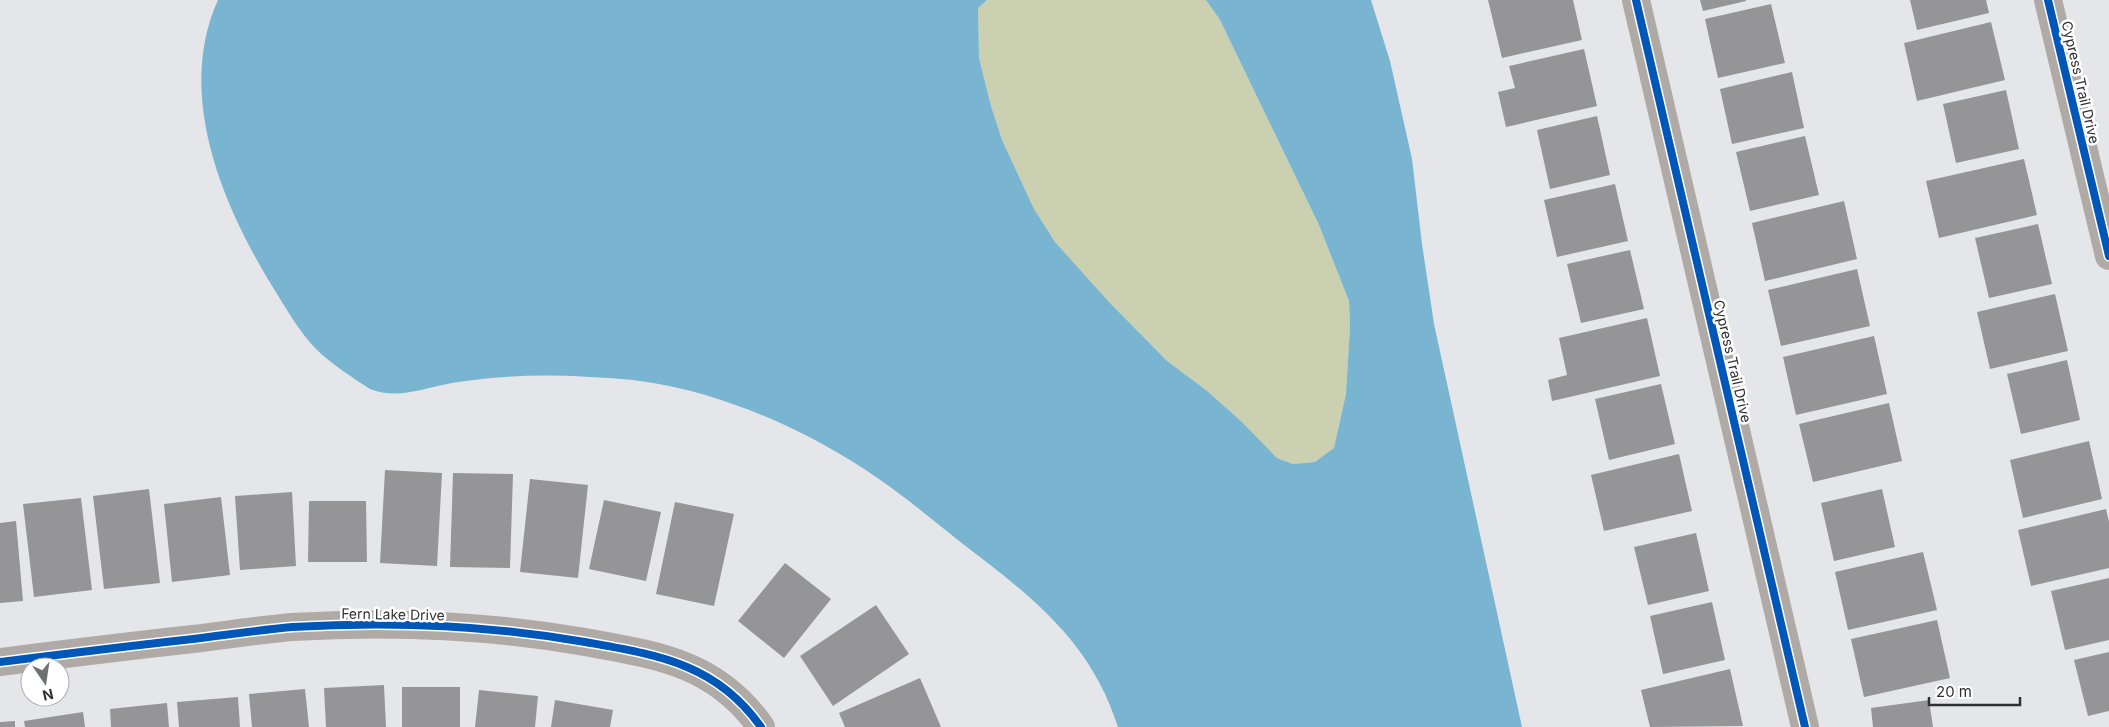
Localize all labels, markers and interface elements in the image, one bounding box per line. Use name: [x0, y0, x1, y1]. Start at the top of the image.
street label: Cypress Trail Drive: [2059, 19, 2103, 145]
street label: Cypress Trail Drive: [1711, 298, 1755, 424]
street label: Fern Lake Drive: [341, 605, 445, 623]
north arrow: [20, 657, 70, 707]
scale bar: [1929, 674, 2020, 706]
text: 20 m: [1936, 682, 1972, 701]
text: N: [41, 686, 55, 705]

